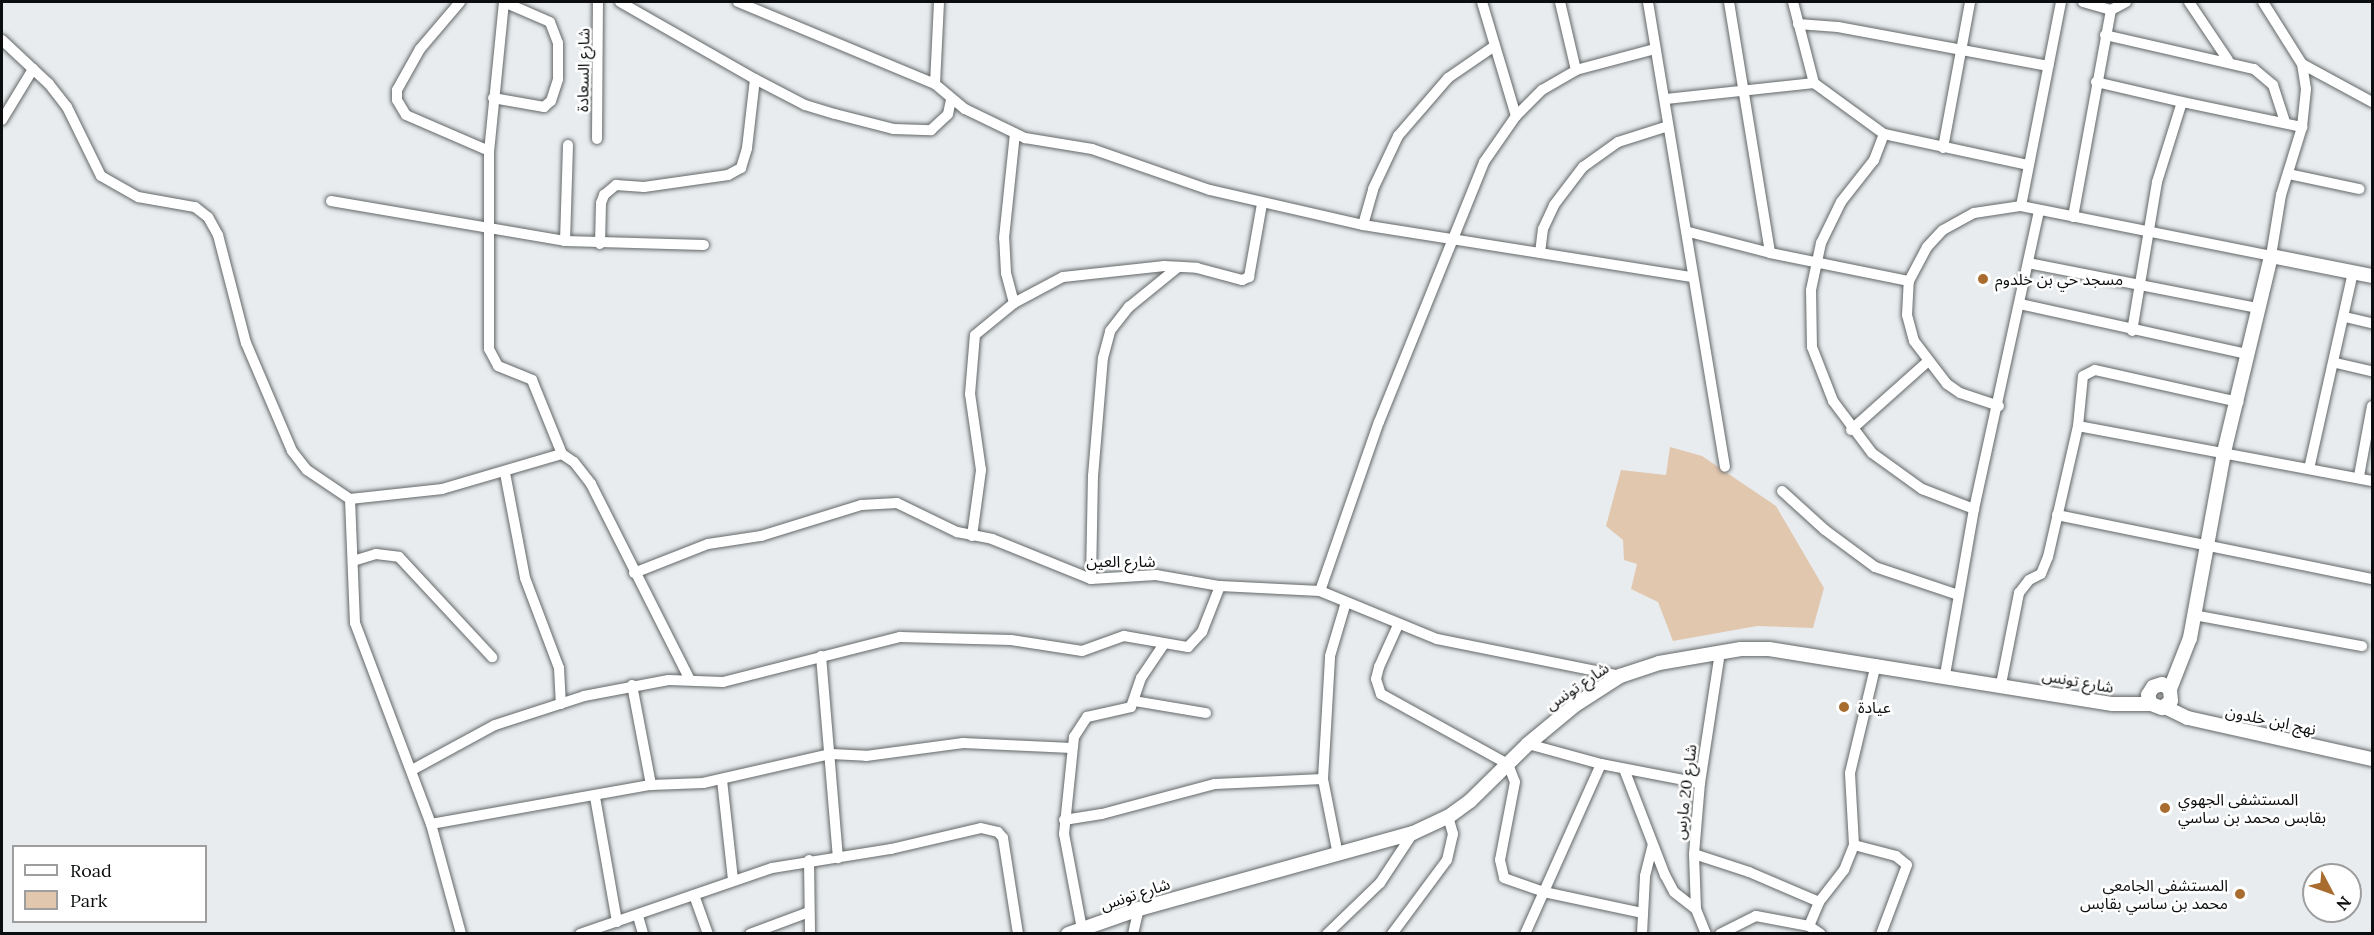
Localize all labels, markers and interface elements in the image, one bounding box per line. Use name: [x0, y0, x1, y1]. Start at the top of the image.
street label: شارع السعادة: [573, 28, 593, 112]
place label: مسجد حي بن خلدوم: [1995, 269, 2123, 289]
marker: مسجد حي بن خلدوم: [1976, 272, 1990, 286]
street label: شارع العين: [1086, 551, 1156, 571]
street label: شارع تونس: [1542, 658, 1612, 714]
street label: شارع تونس: [2041, 665, 2115, 697]
place label: عيادة: [1858, 697, 1891, 717]
marker: عيادة: [1835, 698, 1853, 716]
street label: نهج ابن خلدون: [2224, 701, 2318, 739]
street label: شارع 20 مارس: [1670, 743, 1700, 841]
place label: المستشفى الجهوي بقابس محمد بن ساسي: [2178, 789, 2326, 827]
marker: المستشفى الجهوي بقابس محمد بن ساسي: [2156, 799, 2174, 817]
legend: [12, 845, 207, 923]
text: Road: [70, 859, 112, 882]
north arrow: [2302, 863, 2362, 923]
street label: شارع تونس: [1098, 874, 1172, 914]
place label: المستشفى الجامعي محمد بن ساسي بقابس: [2080, 875, 2228, 913]
marker: المستشفى الجامعي محمد بن ساسي بقابس: [2233, 887, 2247, 901]
text: Park: [70, 889, 107, 912]
text: N: [2332, 892, 2356, 915]

